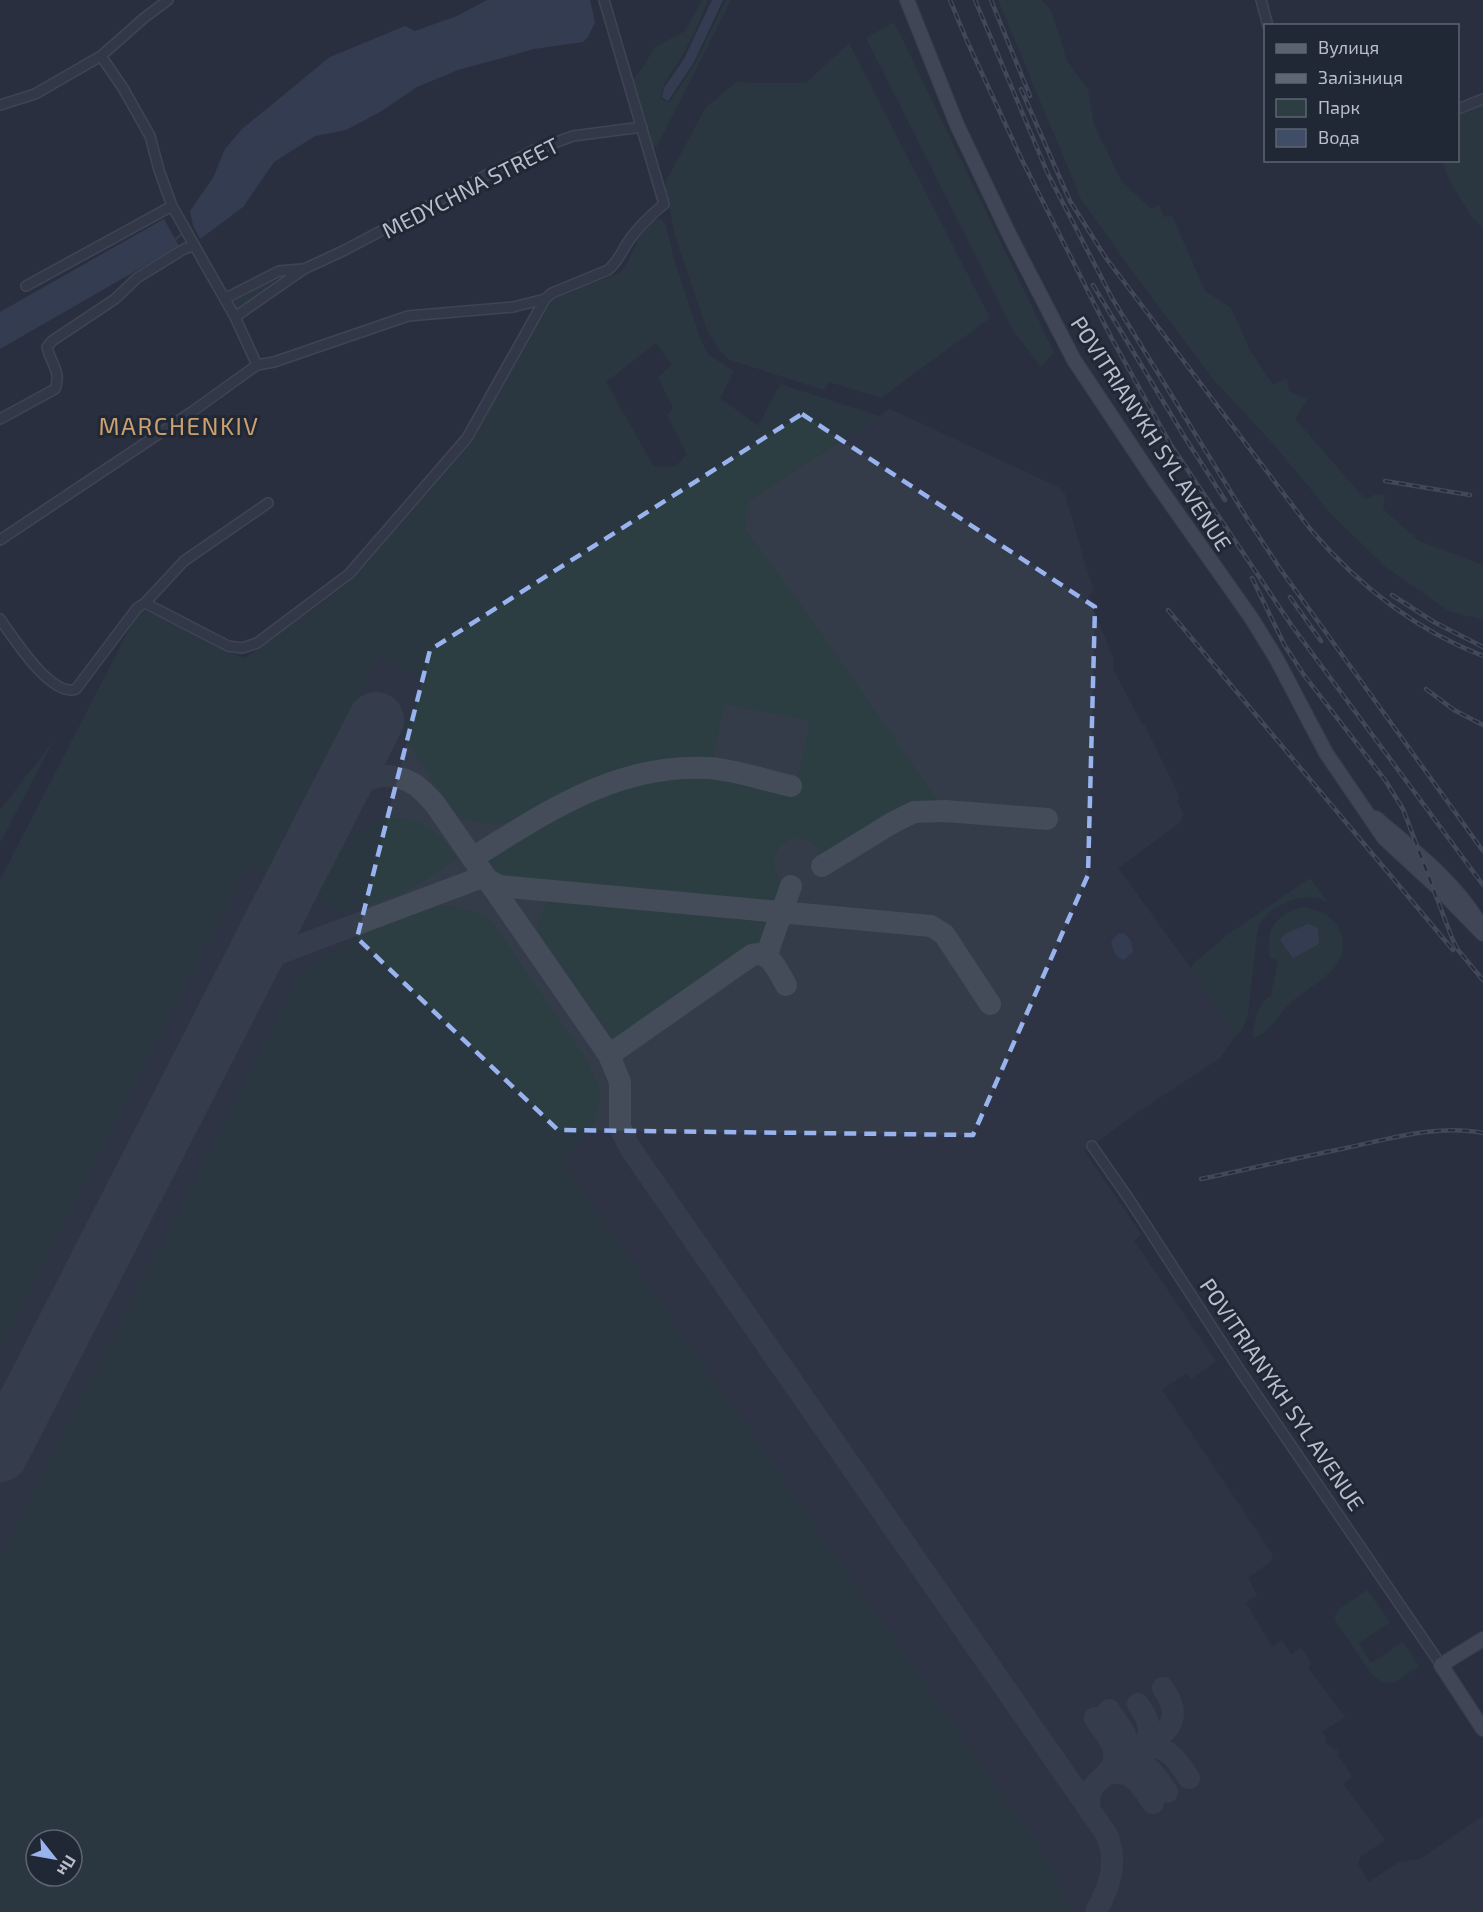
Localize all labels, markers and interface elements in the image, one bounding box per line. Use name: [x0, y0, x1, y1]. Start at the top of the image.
legend: [1264, 24, 1459, 162]
text: Вулиця: [1318, 36, 1379, 58]
text: Залізниця: [1318, 66, 1403, 88]
text: Парк: [1318, 96, 1360, 118]
text: Вода: [1318, 126, 1360, 148]
street label: MEDYCHNA STREET: [377, 131, 563, 243]
street label: POVITRIANYKH SYL AVENUE: [1066, 311, 1238, 555]
district label: MARCHENKIV: [99, 411, 259, 440]
street label: POVITRIANYKH SYL AVENUE: [1196, 1273, 1370, 1515]
north arrow: [24, 1828, 84, 1888]
text: Пн: [54, 1852, 81, 1880]

